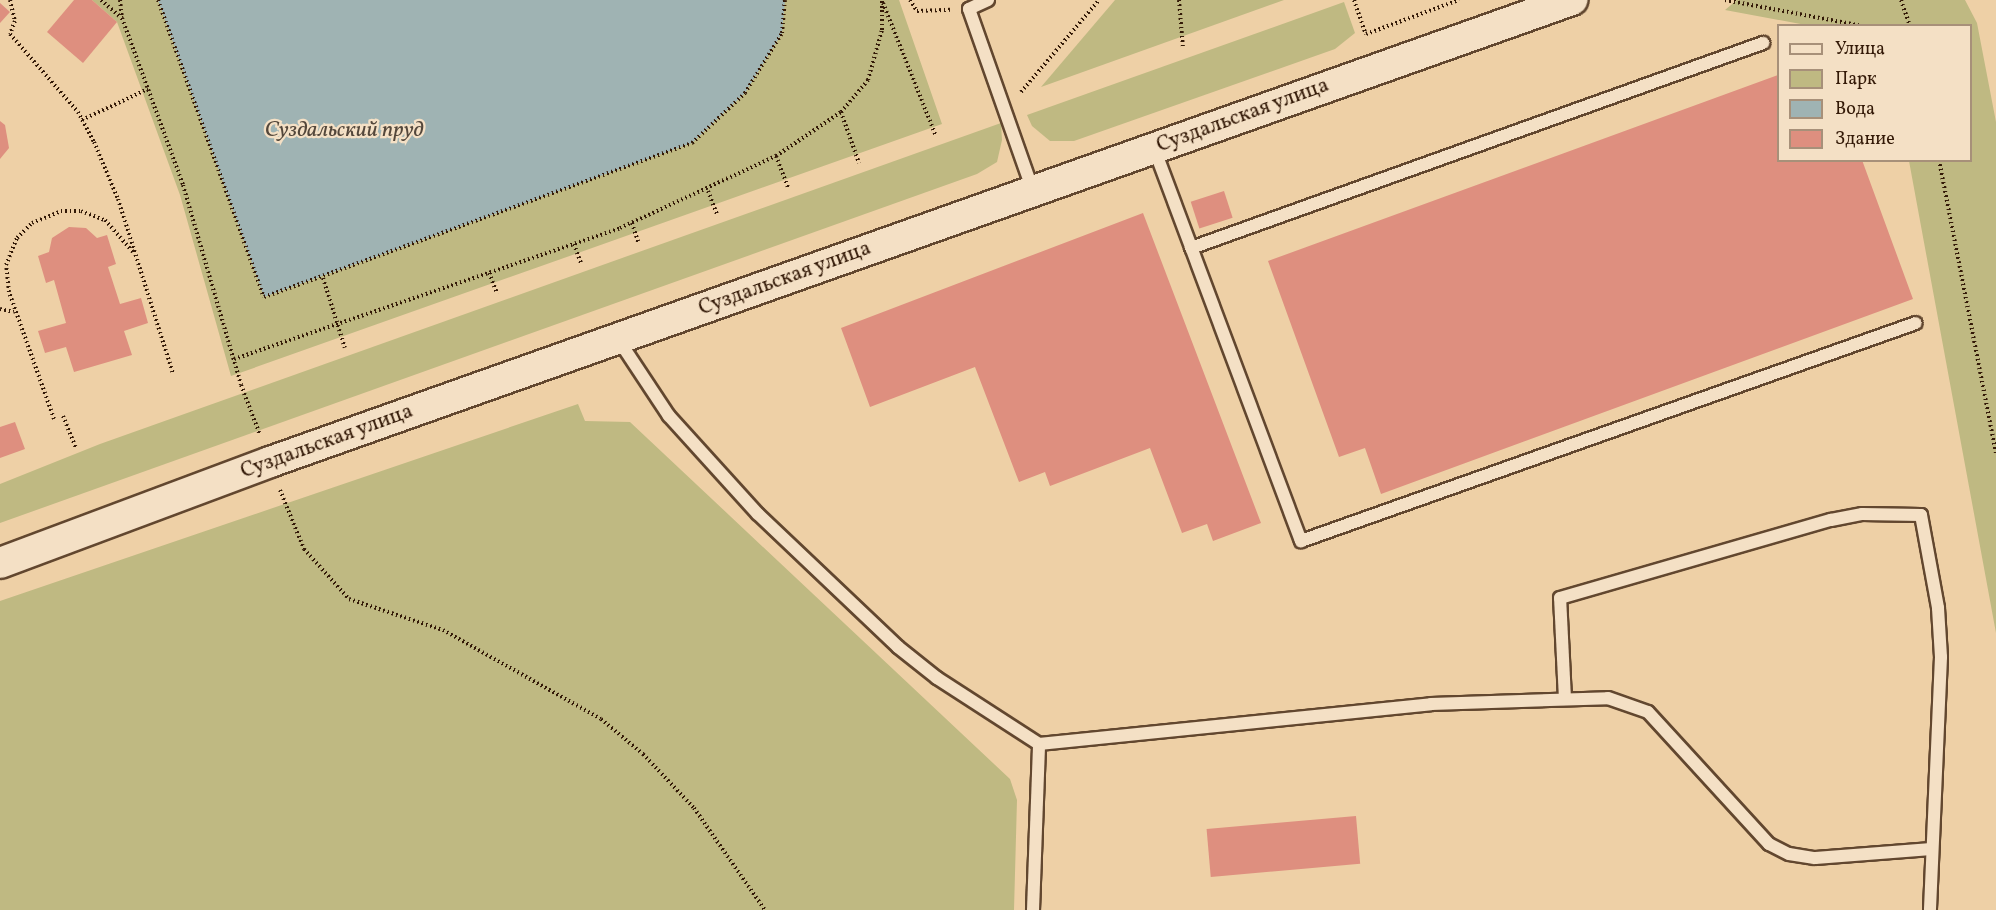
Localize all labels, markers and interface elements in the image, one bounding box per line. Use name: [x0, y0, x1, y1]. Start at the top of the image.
legend: [1777, 24, 1972, 162]
text: Улица: [1835, 37, 1885, 62]
text: Парк: [1835, 67, 1877, 92]
street label: Суздальская улица: [1153, 73, 1333, 159]
text: Вода: [1835, 97, 1875, 122]
water label: Суздальский пруд: [265, 118, 423, 144]
text: Здание: [1835, 127, 1895, 152]
street label: Суздальская улица: [695, 236, 875, 322]
street label: Суздальская улица: [237, 399, 417, 485]

